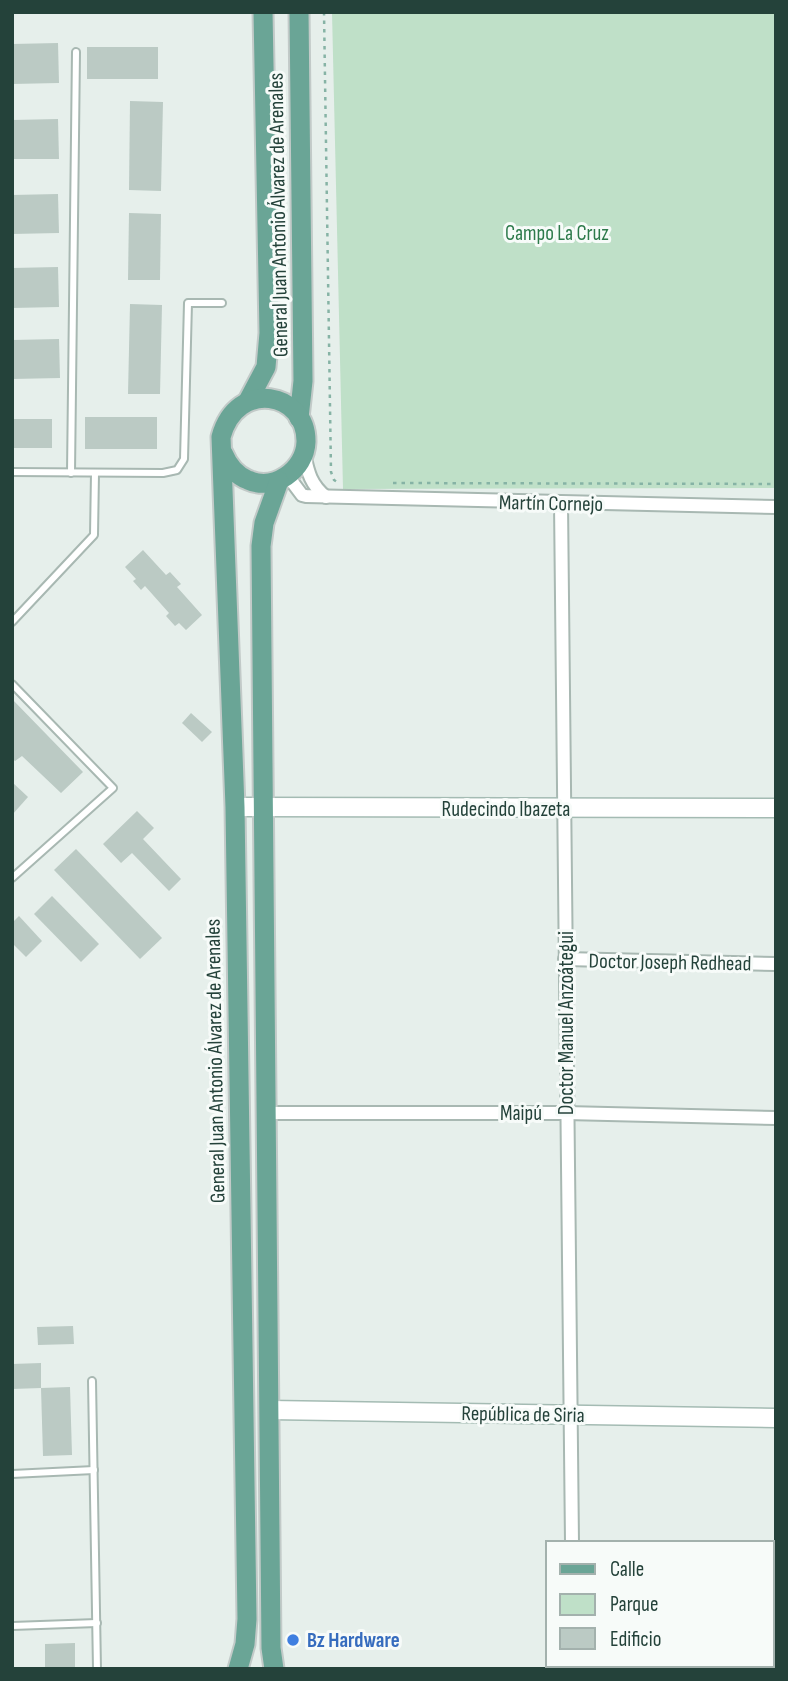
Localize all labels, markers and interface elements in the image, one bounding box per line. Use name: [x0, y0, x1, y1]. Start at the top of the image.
street label: General Juan Antonio Álvarez de Arenales: [264, 73, 293, 357]
park label: Campo La Cruz: [505, 221, 609, 246]
street label: Martín Cornejo: [499, 490, 603, 517]
street label: Rudecindo Ibazeta: [442, 797, 570, 822]
street label: General Juan Antonio Álvarez de Arenales: [201, 919, 230, 1203]
street label: Doctor Manuel Anzoátegui: [554, 931, 579, 1115]
street label: Doctor Joseph Redhead: [588, 949, 751, 976]
street label: Maipú: [500, 1101, 542, 1126]
street label: República de Siria: [461, 1401, 585, 1428]
legend: [546, 1541, 774, 1667]
text: Calle: [610, 1557, 644, 1582]
text: Parque: [610, 1592, 658, 1617]
text: Edificio: [610, 1627, 661, 1652]
place label: Bz Hardware: [307, 1628, 400, 1653]
marker: Bz Hardware: [285, 1632, 301, 1648]

